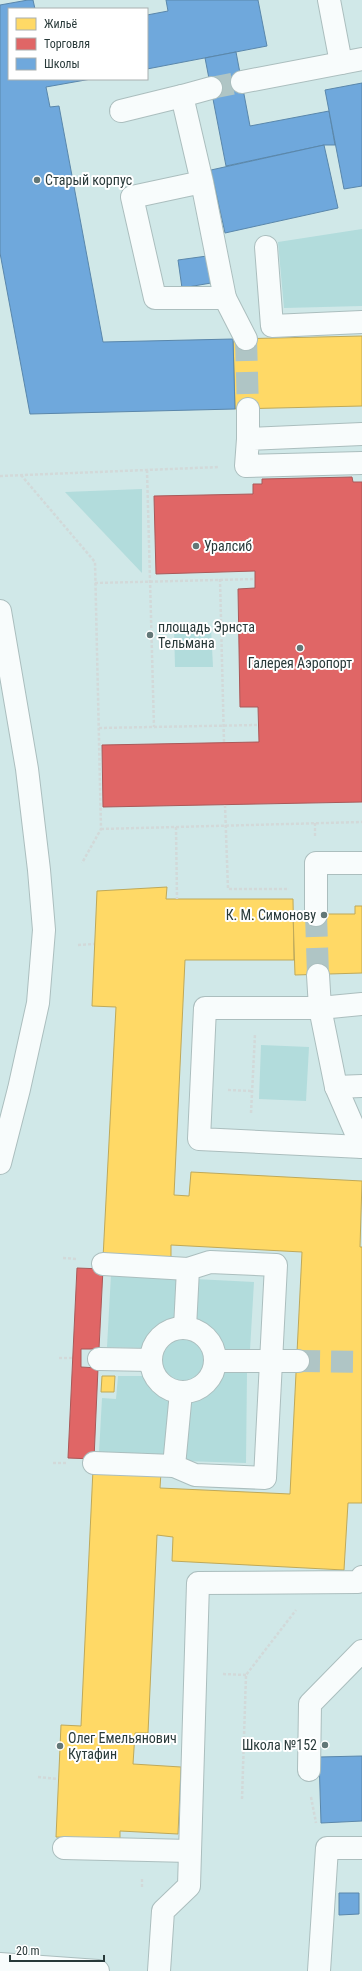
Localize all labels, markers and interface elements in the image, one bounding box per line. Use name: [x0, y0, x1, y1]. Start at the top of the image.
legend: [8, 8, 148, 80]
text: Жильё: [44, 17, 77, 31]
text: Торговля: [44, 37, 90, 51]
text: Школы: [44, 57, 80, 71]
place label: Старый корпус: [45, 172, 132, 188]
marker: Старый корпус: [32, 175, 42, 185]
place label: Уралсиб: [204, 538, 252, 554]
marker: Уралсиб: [191, 541, 201, 551]
place label: площадь Эрнста Тельмана: [158, 619, 255, 651]
marker: площадь Эрнста Тельмана: [145, 630, 155, 640]
marker: Галерея Аэропорт: [295, 643, 305, 653]
place label: Галерея Аэропорт: [248, 655, 352, 671]
place label: К. М. Симонову: [226, 907, 316, 923]
marker: К. М. Симонову: [319, 910, 329, 920]
place label: Олег Емельянович Кутафин: [68, 1730, 177, 1762]
place label: Школа №152: [242, 1737, 317, 1753]
marker: Школа №152: [320, 1740, 330, 1750]
marker: Олег Емельянович Кутафин: [55, 1741, 65, 1751]
scale bar: [10, 1937, 104, 1963]
text: 20 m: [16, 1944, 40, 1958]

